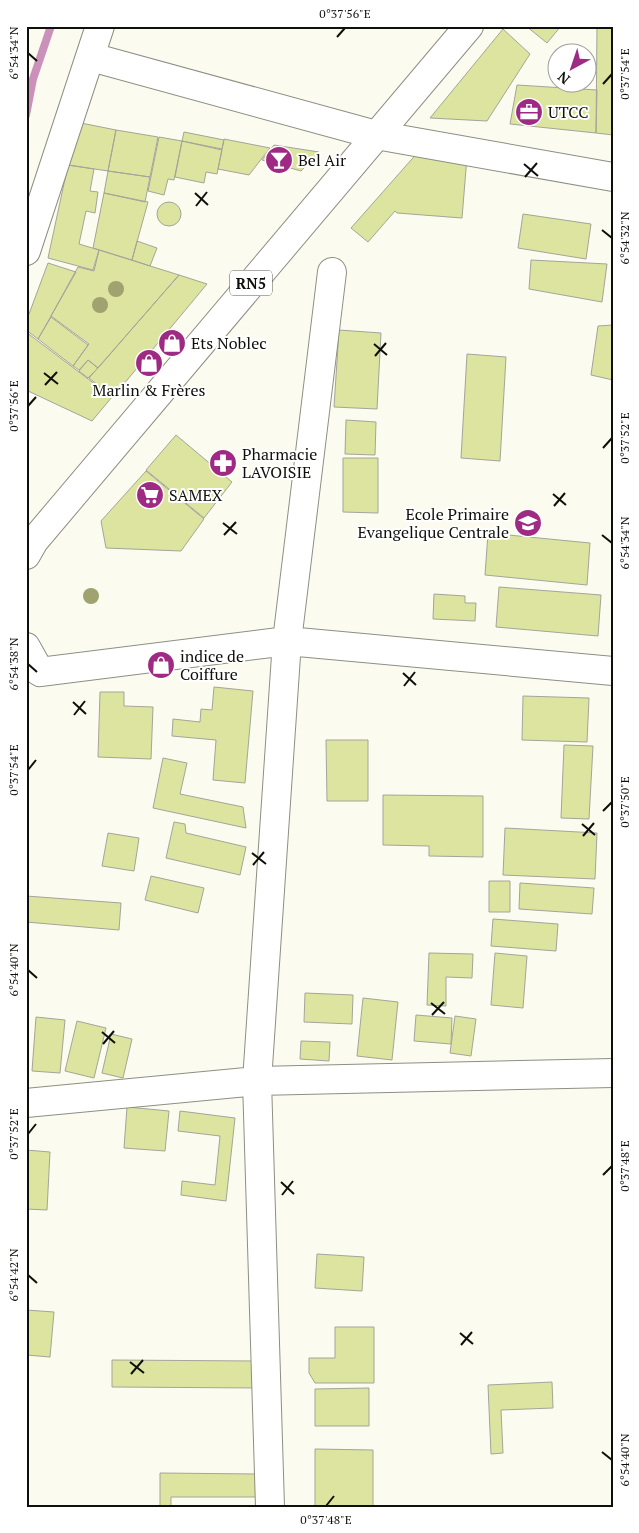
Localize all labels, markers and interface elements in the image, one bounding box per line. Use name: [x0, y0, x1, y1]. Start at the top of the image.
text: 0°37'56"E: [319, 6, 371, 21]
text: 6°54'34"N: [6, 26, 21, 80]
north arrow: [546, 42, 596, 92]
text: 0°37'54"E: [617, 48, 632, 100]
text: N: [553, 67, 573, 89]
office icon: UTCC: [514, 97, 544, 127]
place label: UTCC: [548, 101, 589, 123]
bar icon: Bel Air: [264, 145, 294, 175]
place label: Bel Air: [298, 149, 347, 171]
text: 6°54'32"N: [617, 211, 632, 265]
road number: RN5: [230, 270, 272, 296]
shop icon: Ets Noblec: [157, 328, 187, 358]
place label: Ets Noblec: [191, 332, 267, 354]
shop icon: Marlin & Frères: [134, 348, 164, 378]
place label: Marlin & Frères: [93, 379, 206, 401]
text: 0°37'56"E: [6, 380, 21, 432]
text: 0°37'52"E: [617, 412, 632, 464]
place label: Pharmacie LAVOISIE: [242, 443, 317, 483]
pharmacy icon: Pharmacie LAVOISIE: [208, 448, 238, 478]
supermarket icon: SAMEX: [135, 480, 165, 510]
place label: SAMEX: [169, 484, 223, 506]
place label: Ecole Primaire Evangelique Centrale: [358, 503, 509, 543]
school or university icon: Ecole Primaire Evangelique Centrale: [513, 508, 543, 538]
text: 6°54'34"N: [617, 516, 632, 570]
text: 6°54'38"N: [6, 637, 21, 691]
place label: indice de Coiffure: [180, 645, 244, 685]
shop icon: indice de Coiffure: [146, 650, 176, 680]
text: 0°37'54"E: [6, 744, 21, 796]
text: 0°37'50"E: [617, 776, 632, 828]
text: 6°54'40"N: [6, 943, 21, 997]
text: 0°37'52"E: [6, 1108, 21, 1160]
text: 0°37'48"E: [617, 1140, 632, 1192]
text: 6°54'42"N: [6, 1248, 21, 1302]
text: 6°54'40"N: [617, 1433, 632, 1487]
text: 0°37'48"E: [300, 1512, 352, 1527]

